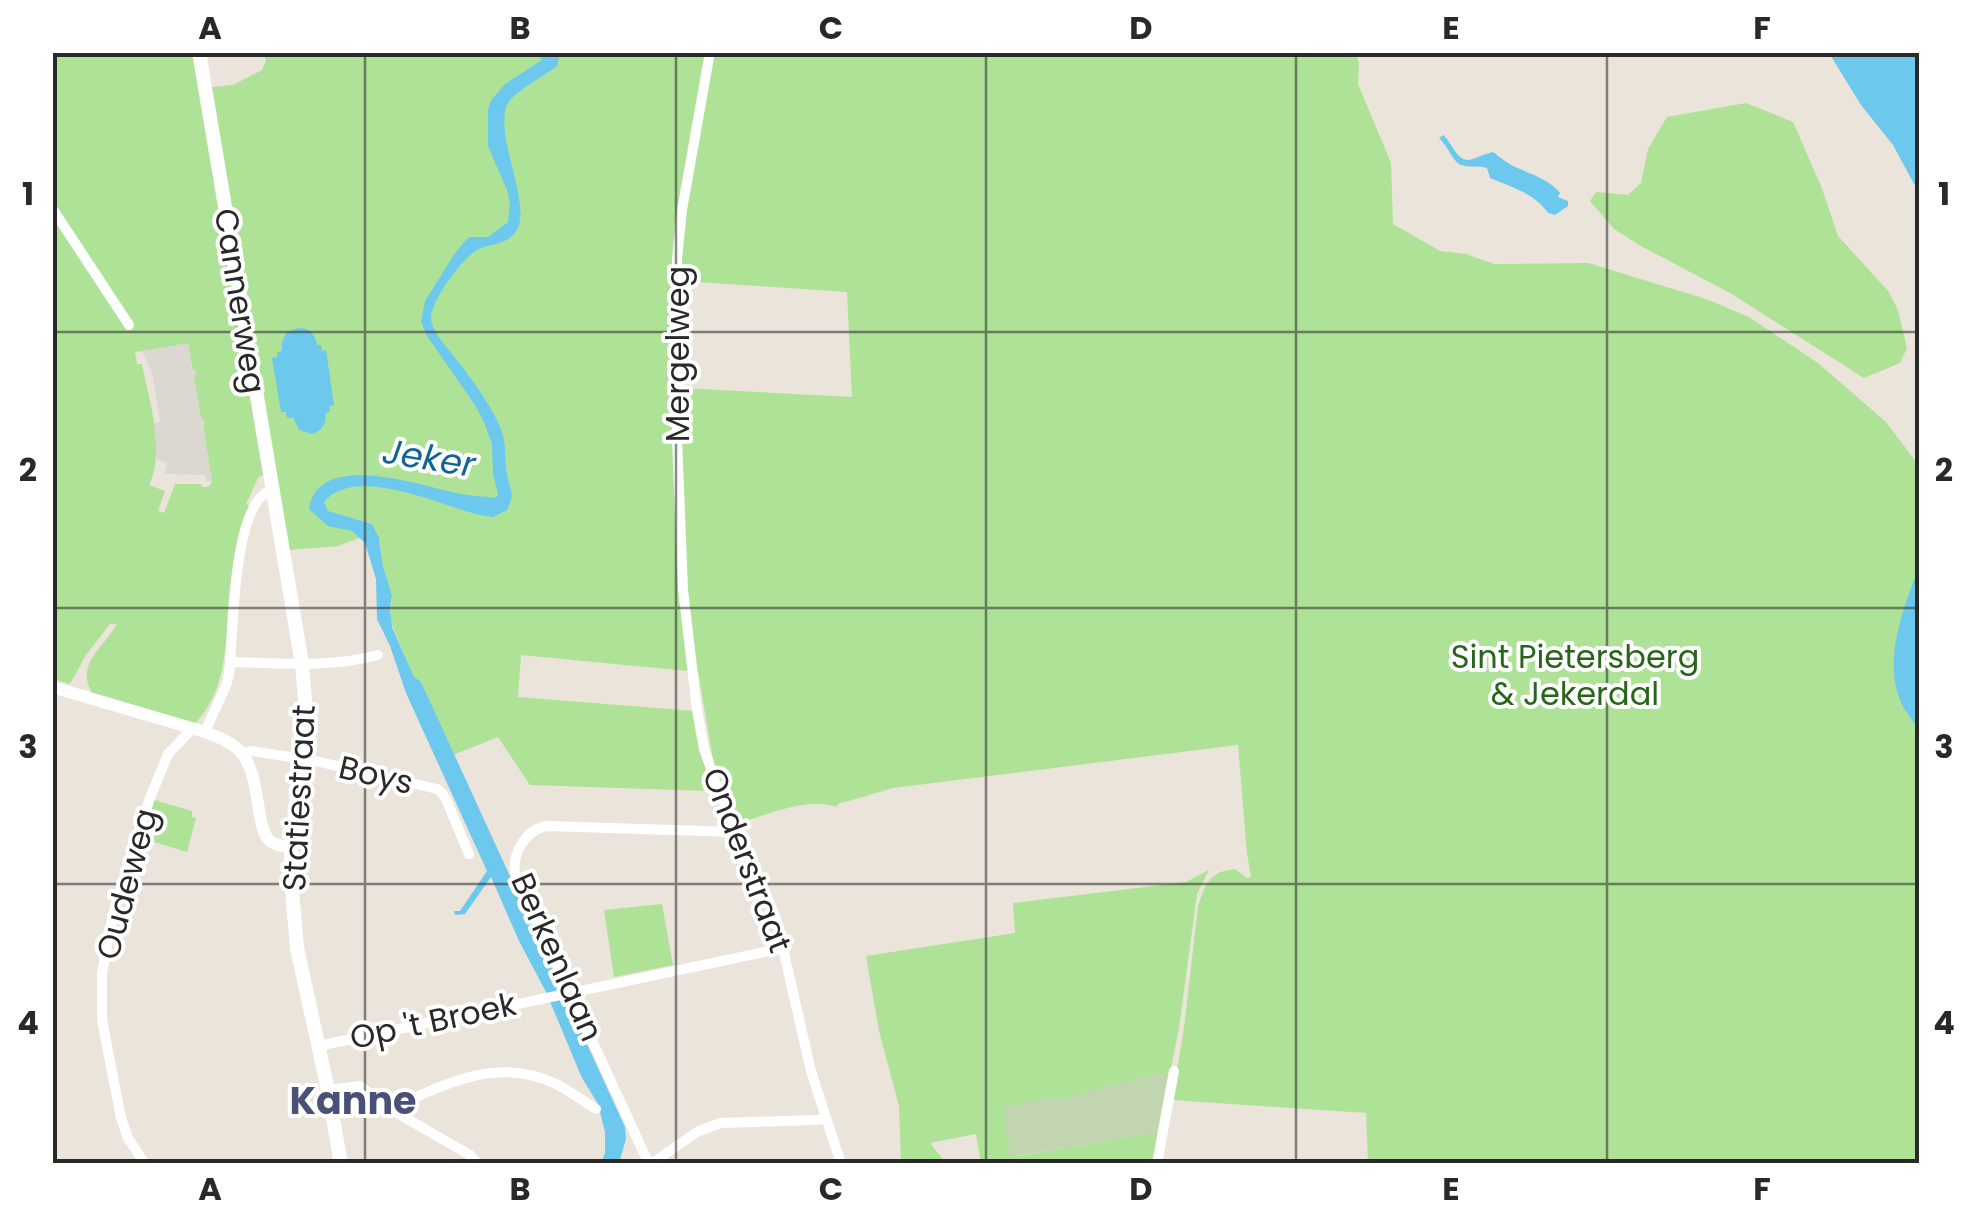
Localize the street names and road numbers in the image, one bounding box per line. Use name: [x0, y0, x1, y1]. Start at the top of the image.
street label: Cannerweg: [204, 205, 277, 397]
street label: Mergelweg: [655, 266, 700, 442]
street label: Statiestraat: [271, 704, 326, 892]
street label: Boys: [335, 744, 418, 805]
street label: Onderstraat: [692, 761, 803, 959]
street label: Oudeweg: [85, 803, 168, 964]
street label: Berkenlaan: [500, 866, 615, 1048]
street label: Op 't Broek: [346, 981, 521, 1060]

